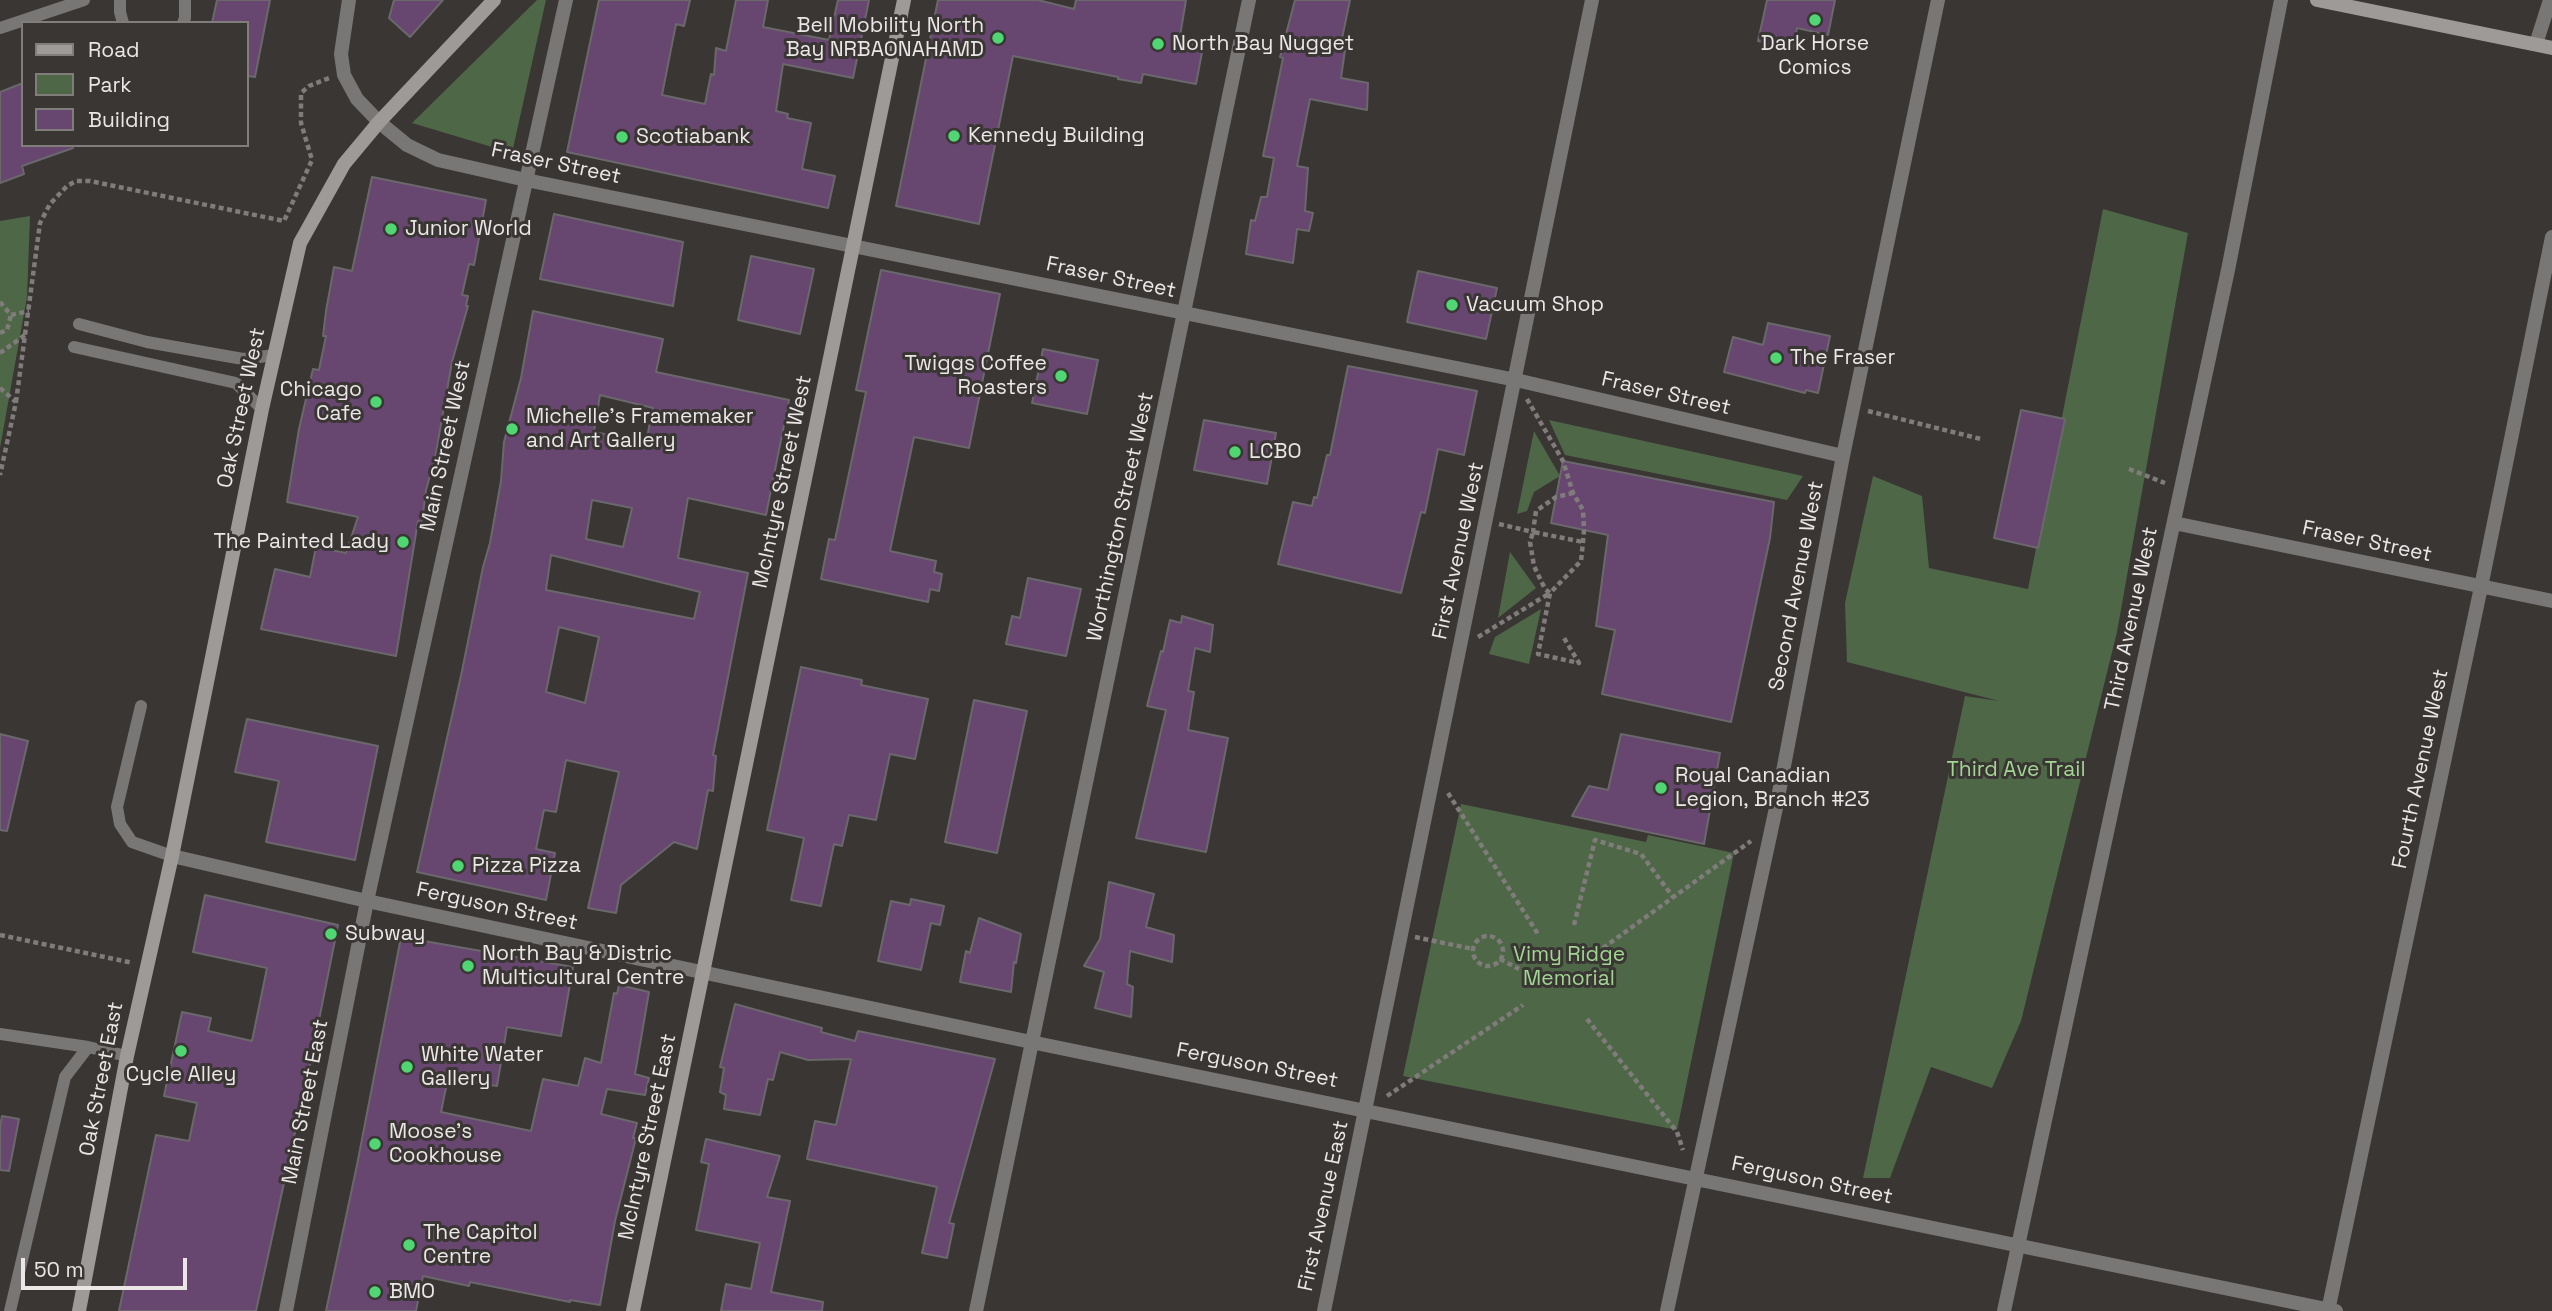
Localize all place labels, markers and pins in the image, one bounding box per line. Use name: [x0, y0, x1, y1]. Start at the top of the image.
marker: Dark Horse Comics: [1807, 12, 1823, 28]
place label: Bell Mobility North Bay NRBAONAHAMD: [786, 13, 984, 63]
marker: Bell Mobility North Bay NRBAONAHAMD: [990, 30, 1006, 46]
place label: North Bay Nugget: [1172, 31, 1354, 57]
place label: Dark Horse Comics: [1761, 31, 1869, 81]
marker: North Bay Nugget: [1150, 36, 1166, 52]
place label: Kennedy Building: [968, 123, 1145, 149]
place label: Scotiabank: [636, 124, 751, 150]
marker: Kennedy Building: [946, 128, 962, 144]
marker: Scotiabank: [614, 129, 630, 145]
place label: Junior World: [405, 216, 532, 242]
marker: Junior World: [383, 221, 399, 237]
place label: Vacuum Shop: [1466, 292, 1604, 318]
marker: Vacuum Shop: [1444, 297, 1460, 313]
place label: The Fraser: [1790, 345, 1895, 371]
marker: The Fraser: [1768, 350, 1784, 366]
place label: Twiggs Coffee Roasters: [904, 351, 1047, 401]
marker: Twiggs Coffee Roasters: [1053, 368, 1069, 384]
place label: Chicago Cafe: [280, 377, 362, 427]
marker: Chicago Cafe: [368, 394, 384, 410]
place label: Michelle's Framemaker and Art Gallery: [526, 404, 754, 454]
marker: Michelle's Framemaker and Art Gallery: [504, 421, 520, 437]
place label: LCBO: [1249, 439, 1301, 465]
marker: LCBO: [1227, 444, 1243, 460]
place label: The Painted Lady: [214, 529, 389, 555]
marker: The Painted Lady: [395, 534, 411, 550]
place label: Royal Canadian Legion, Branch #23: [1675, 763, 1870, 813]
marker: Royal Canadian Legion, Branch #23: [1653, 780, 1669, 796]
place label: Pizza Pizza: [472, 853, 581, 879]
marker: Pizza Pizza: [450, 858, 466, 874]
place label: Subway: [345, 921, 425, 947]
marker: Subway: [323, 926, 339, 942]
place label: North Bay & Distric Multicultural Centre: [482, 941, 684, 991]
marker: North Bay & Distric Multicultural Centre: [460, 958, 476, 974]
place label: White Water Gallery: [421, 1042, 544, 1092]
marker: Cycle Alley: [173, 1043, 189, 1059]
marker: White Water Gallery: [399, 1059, 415, 1075]
place label: Cycle Alley: [126, 1062, 236, 1088]
place label: Moose's Cookhouse: [389, 1119, 502, 1169]
marker: Moose's Cookhouse: [367, 1136, 383, 1152]
place label: The Capitol Centre: [423, 1220, 538, 1270]
marker: The Capitol Centre: [401, 1237, 417, 1253]
place label: BMO: [389, 1279, 435, 1305]
marker: BMO: [367, 1284, 383, 1300]

